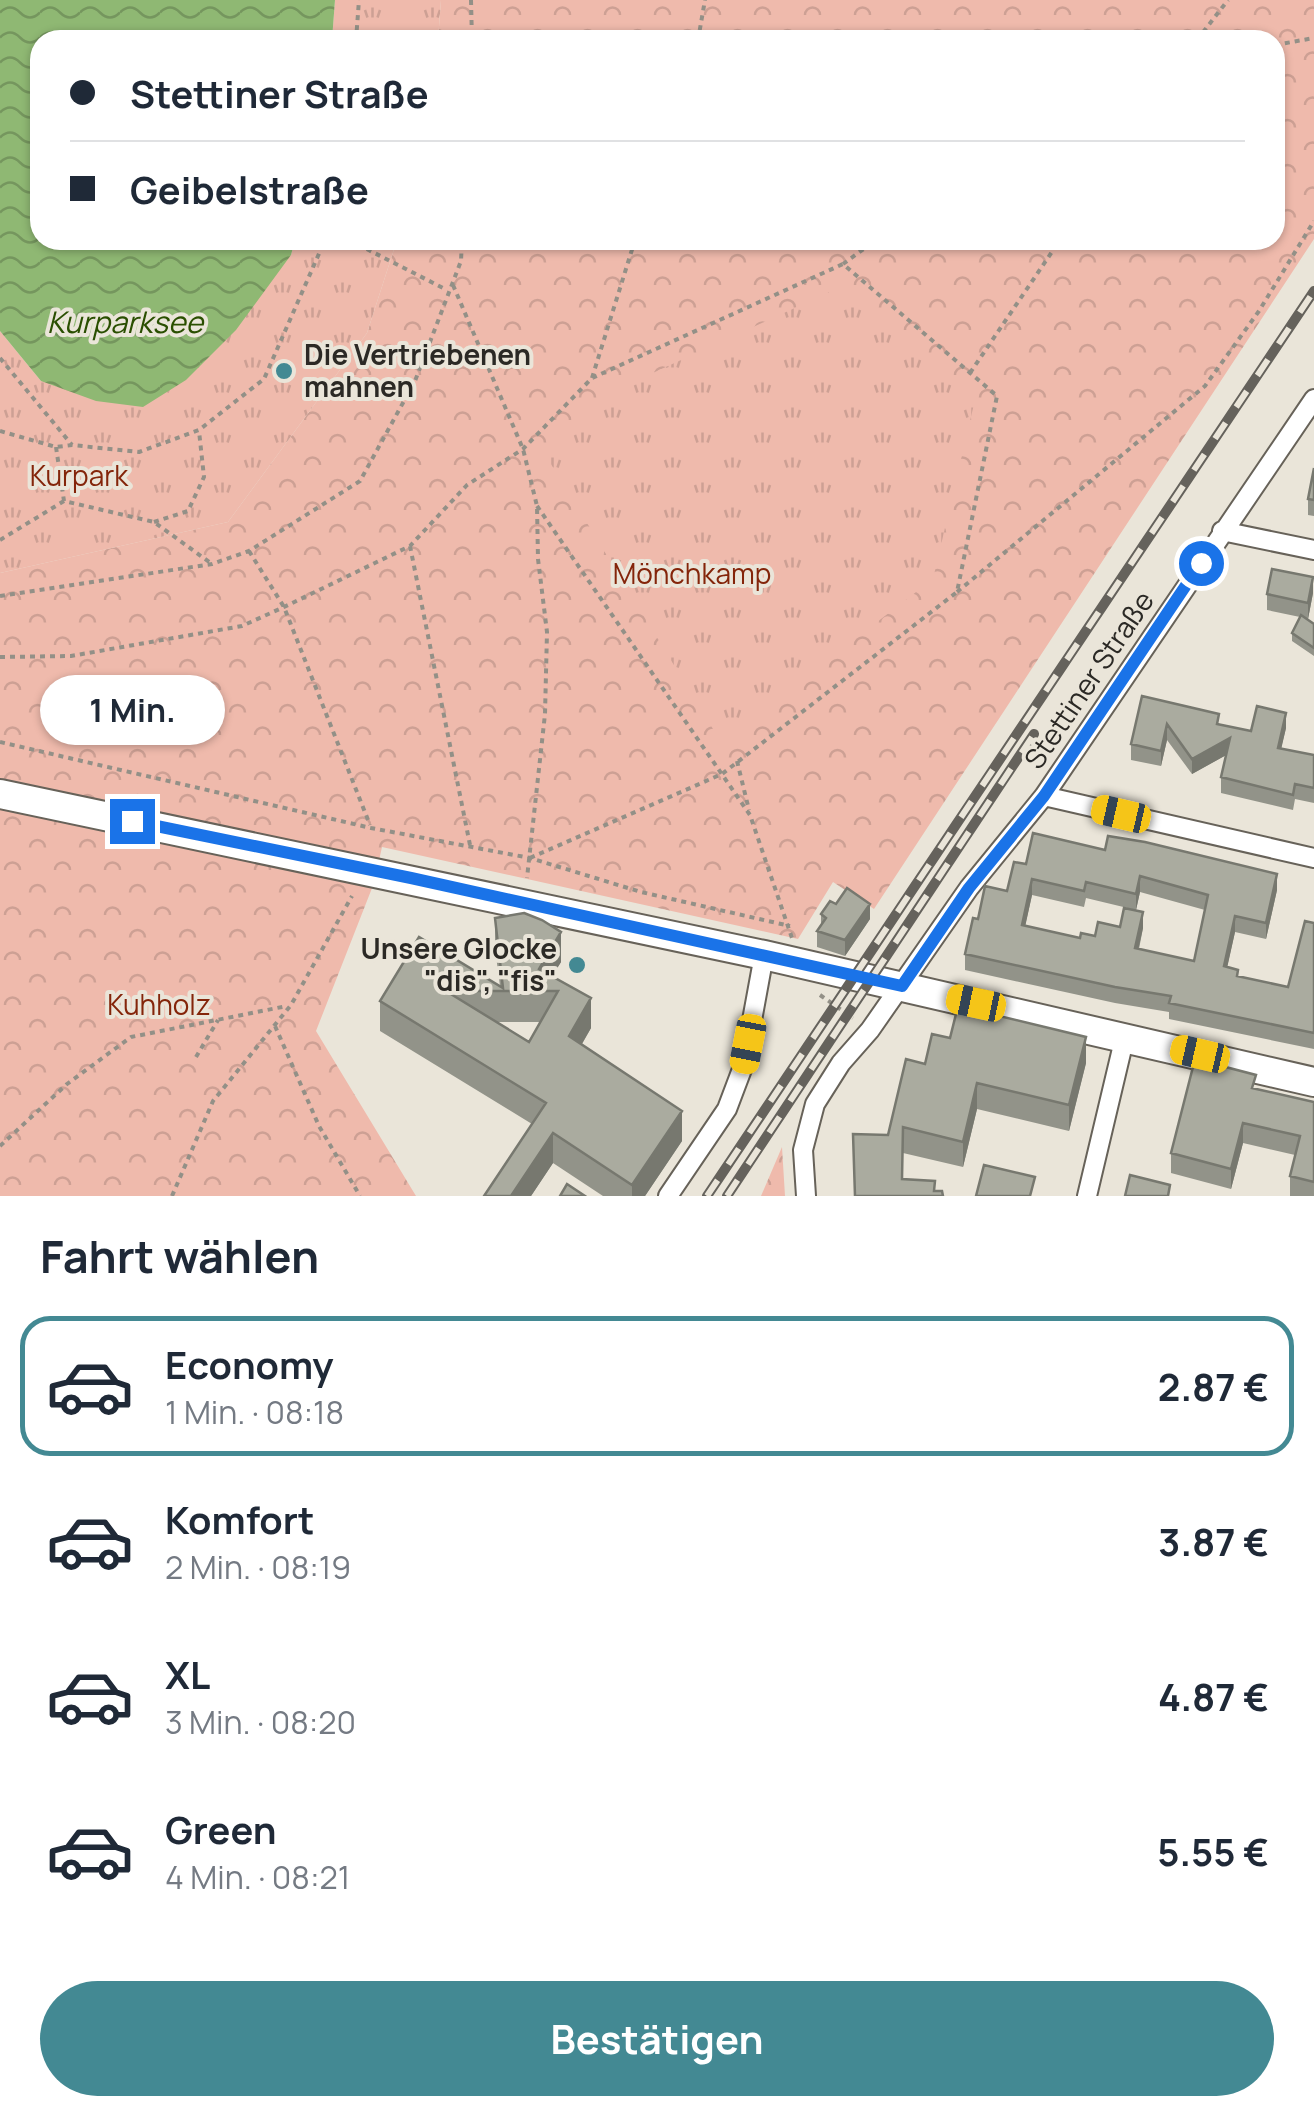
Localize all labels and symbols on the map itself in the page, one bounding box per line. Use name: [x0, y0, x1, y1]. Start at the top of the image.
water label: Kurparksee: [47, 301, 204, 342]
place label: Die Vertriebenen mahnen: [304, 335, 531, 405]
marker: Die Vertriebenen mahnen: [273, 360, 295, 382]
park label: Kurpark: [30, 456, 129, 494]
route start: [1179, 541, 1224, 586]
park label: Mönchkamp: [613, 554, 771, 592]
street label: Stettiner Straße: [1015, 583, 1162, 776]
callout: 1 Min.: [39, 676, 224, 746]
car: [1088, 793, 1154, 835]
route end: [110, 799, 155, 844]
place label: Unsere Glocke "dis", "fis": [361, 929, 557, 999]
marker: Unsere Glocke "dis", "fis": [566, 954, 588, 976]
car: [944, 982, 1008, 1024]
park label: Kuhholz: [107, 985, 211, 1023]
car: [728, 1012, 768, 1076]
car: [1167, 1033, 1233, 1075]

